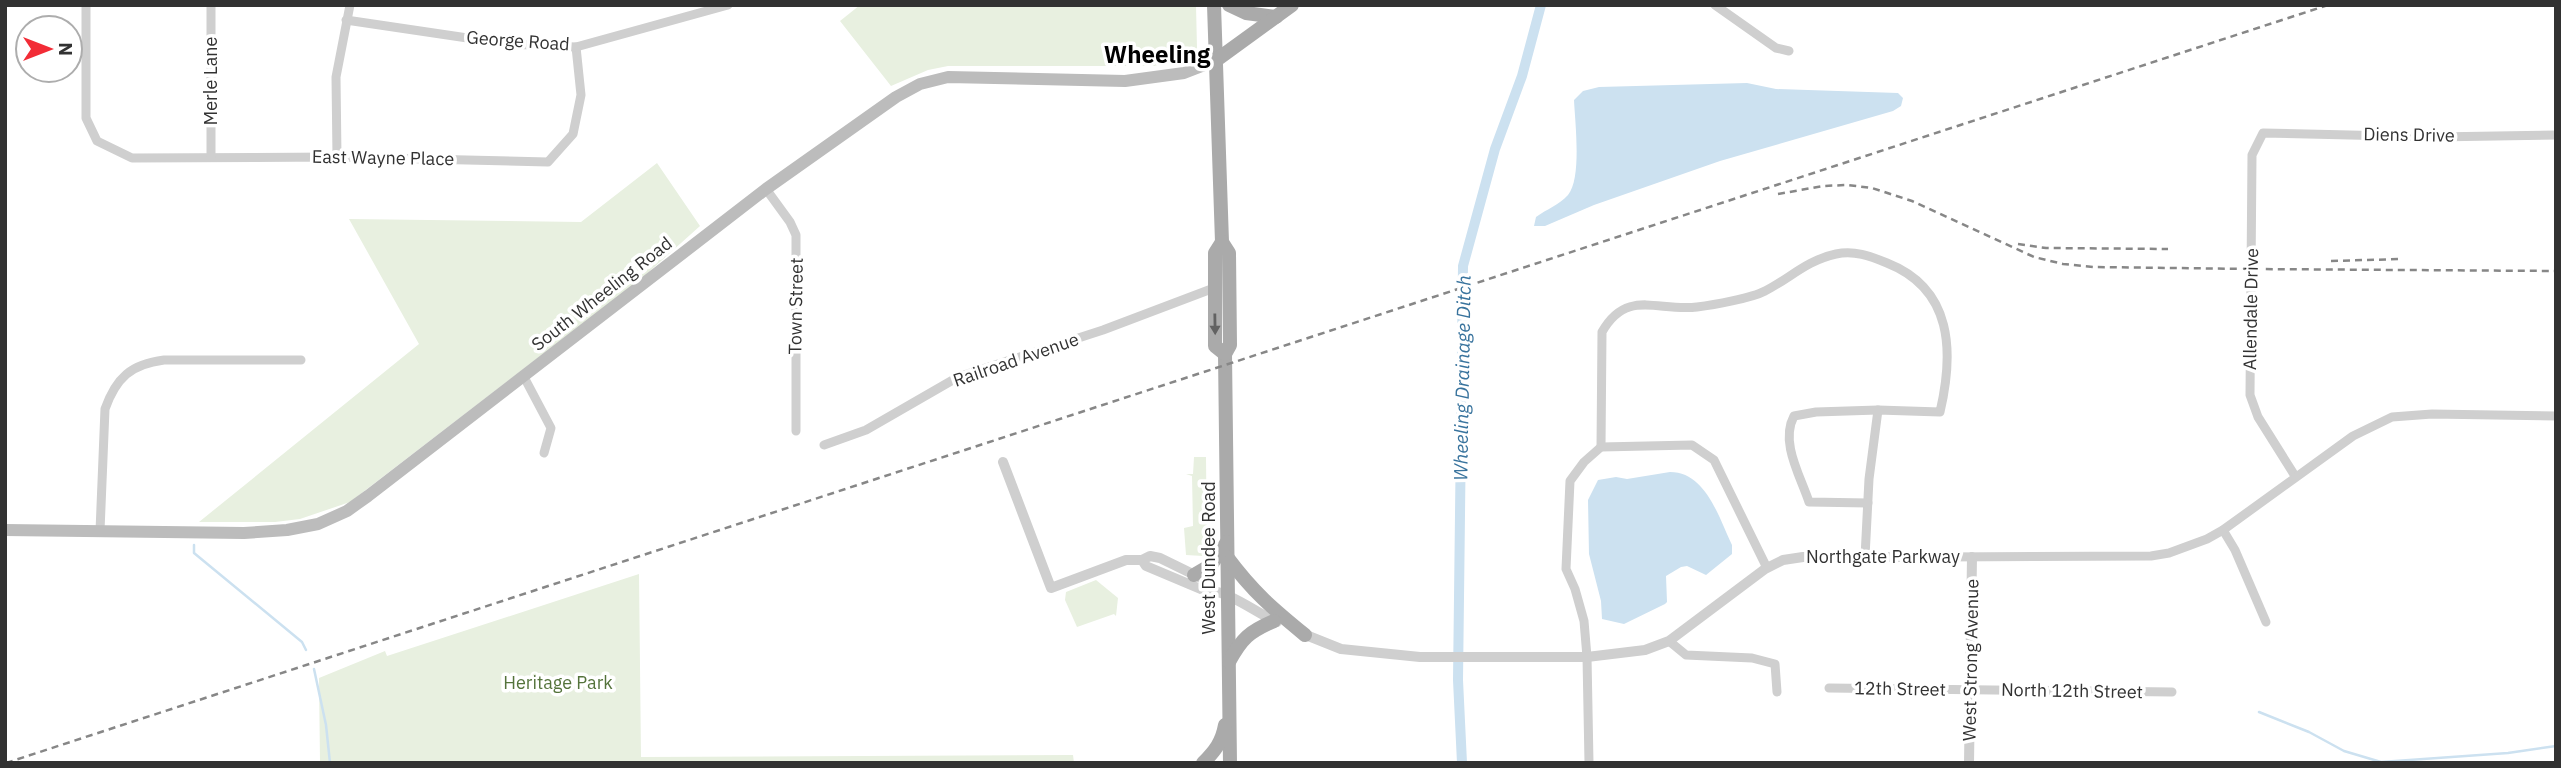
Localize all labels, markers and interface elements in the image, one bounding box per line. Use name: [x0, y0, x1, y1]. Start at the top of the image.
north arrow: [14, 14, 84, 84]
street label: George Road: [466, 25, 570, 56]
street label: Merle Lane: [199, 36, 222, 125]
district label: Wheeling: [1104, 38, 1211, 70]
text: N: [54, 42, 78, 56]
street label: Diens Drive: [2363, 122, 2455, 147]
street label: East Wayne Place: [312, 145, 454, 170]
street label: South Wheeling Road: [527, 231, 677, 356]
street label: Allendale Drive: [2238, 248, 2263, 370]
street label: Town Street: [783, 257, 808, 355]
water label: Wheeling Drainage Ditch: [1448, 275, 1476, 481]
one-way arrow: [1209, 313, 1221, 335]
street label: Railroad Avenue: [950, 327, 1082, 392]
street label: West Dundee Road: [1197, 481, 1220, 635]
street label: Northgate Parkway: [1806, 545, 1960, 568]
street label: West Strong Avenue: [1958, 579, 1983, 741]
park label: Heritage Park: [503, 671, 613, 694]
street label: 12th Street: [1854, 676, 1946, 701]
street label: North 12th Street: [2001, 678, 2143, 703]

